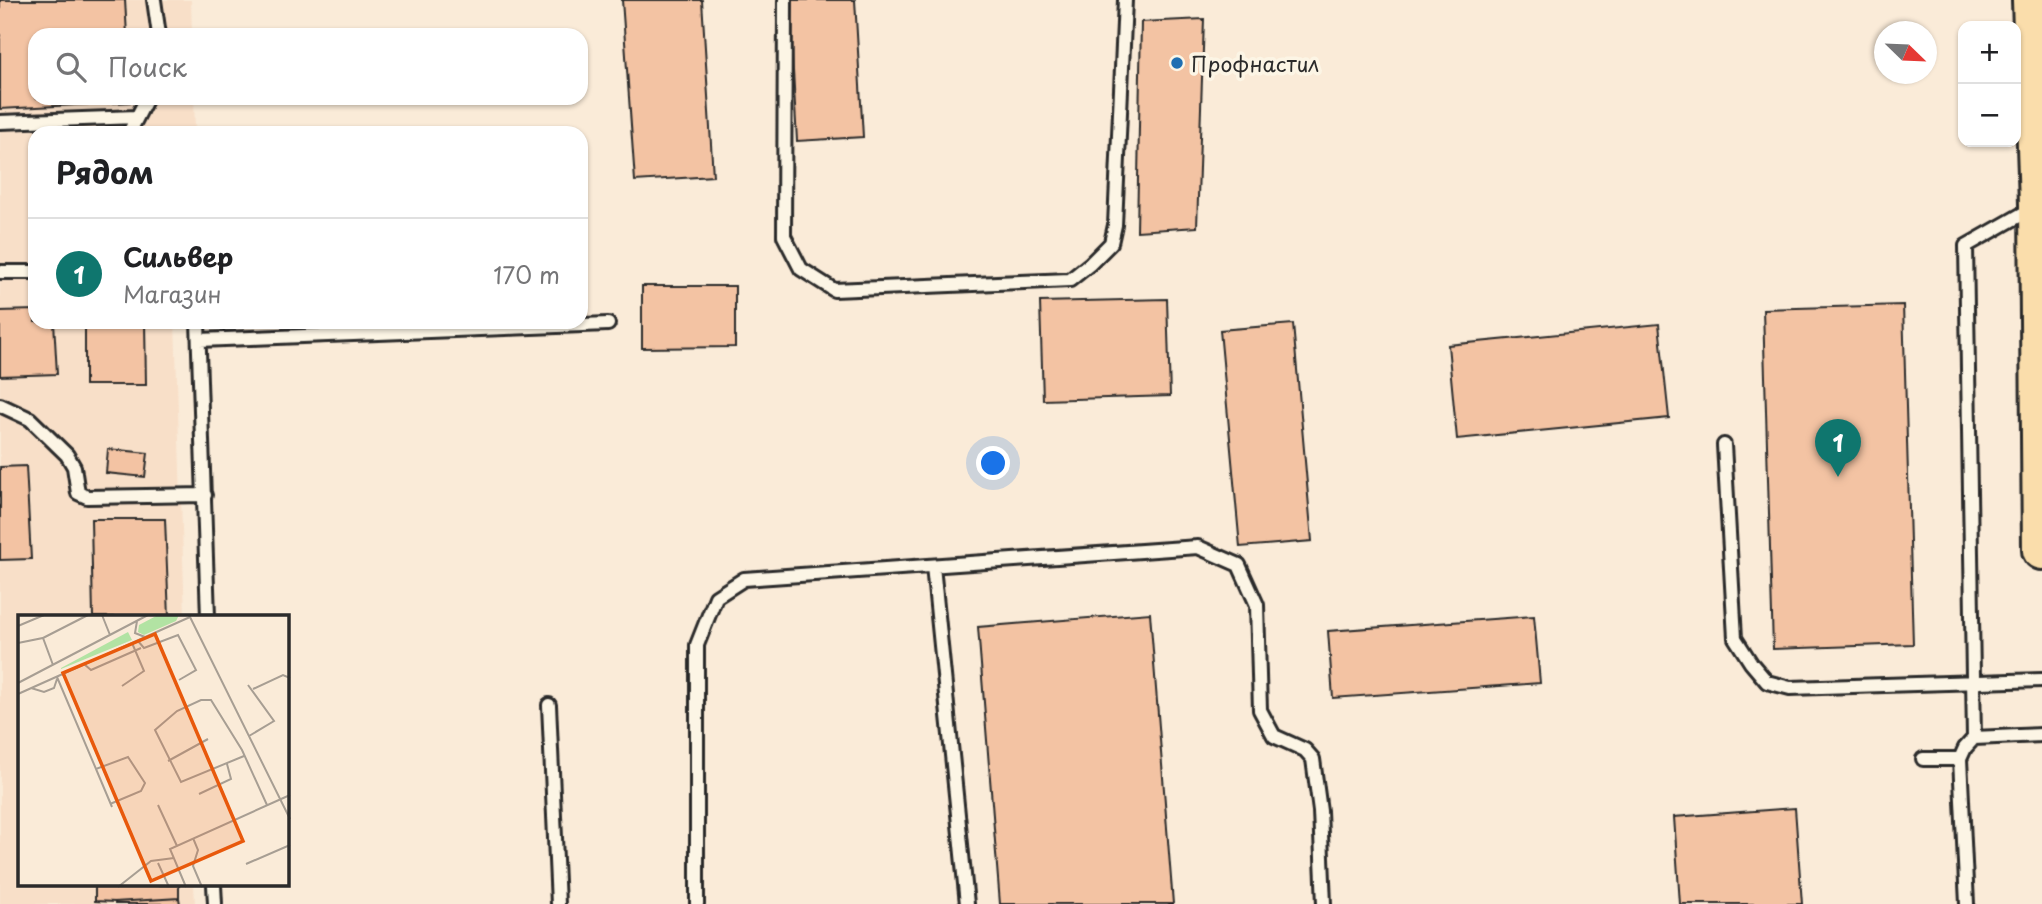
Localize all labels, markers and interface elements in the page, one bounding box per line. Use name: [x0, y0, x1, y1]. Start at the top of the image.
north arrow: [1874, 21, 1937, 84]
map controls: [1958, 21, 2021, 147]
button: +: [1958, 21, 2021, 84]
search box: [28, 28, 588, 105]
text: Поиск: [108, 47, 187, 86]
place label: Профнастил: [1191, 47, 1319, 79]
icon: search: [52, 48, 90, 86]
marker: Профнастил: [1169, 55, 1185, 71]
button: −: [1958, 84, 2021, 147]
text: Рядом: [56, 149, 154, 194]
text: Сильвер: [123, 237, 233, 276]
text: 1: [74, 257, 85, 292]
text: 170 m: [493, 257, 560, 292]
text: Магазин: [123, 276, 222, 311]
pin: 1: [1815, 419, 1861, 477]
your location: [976, 446, 1010, 480]
inset map: [18, 615, 289, 886]

